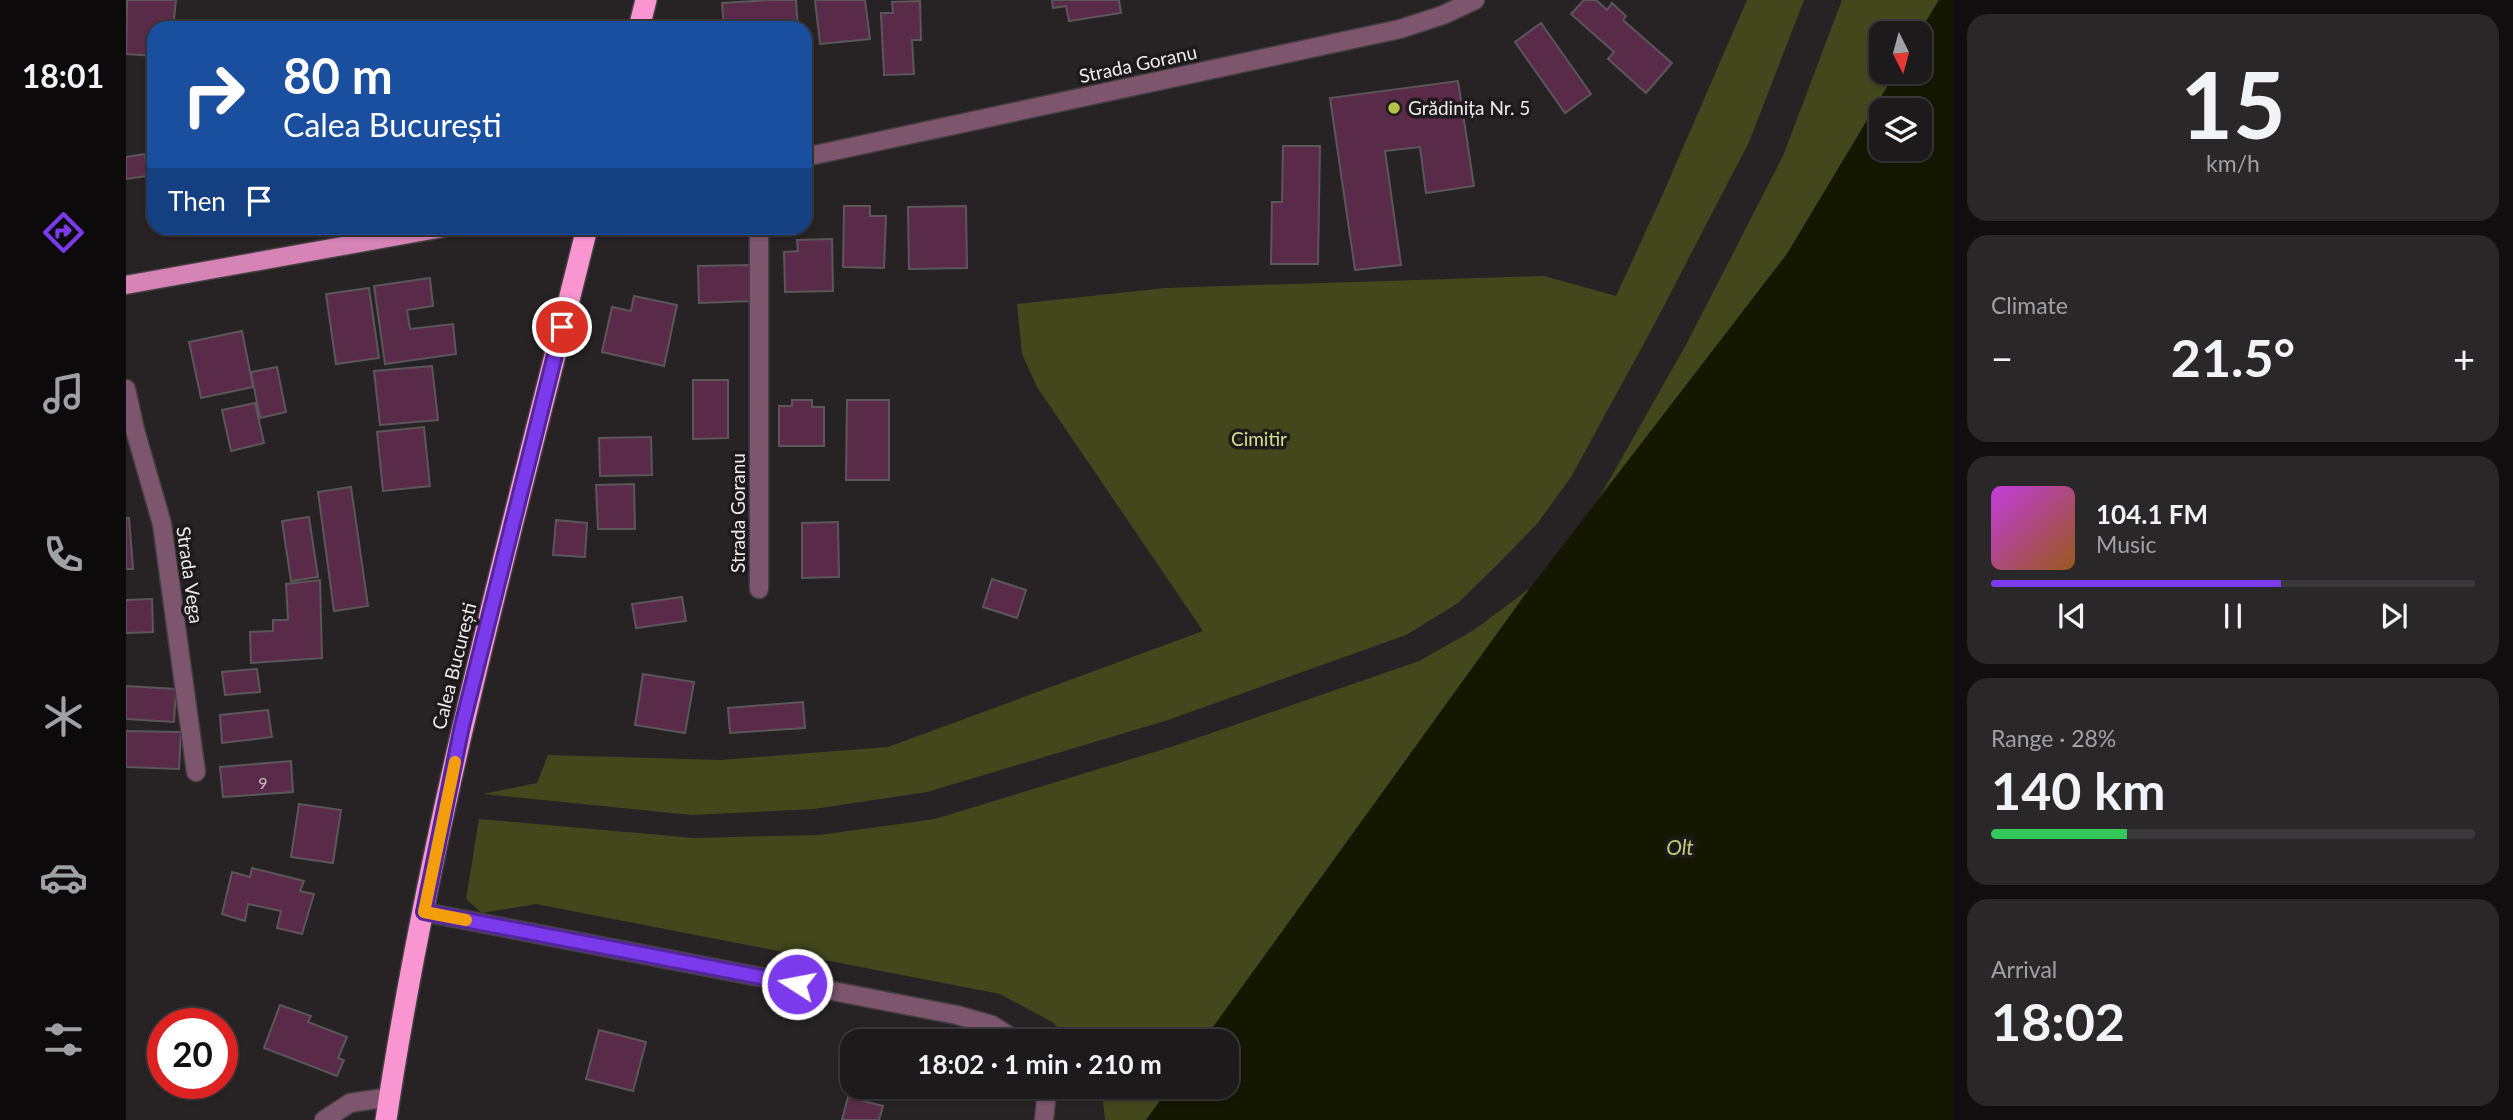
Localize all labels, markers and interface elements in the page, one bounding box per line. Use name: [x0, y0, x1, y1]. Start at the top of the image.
north arrow: [1869, 21, 1932, 84]
map controls: [1869, 21, 1932, 161]
street label: Strada Goranu: [1077, 40, 1199, 87]
text: 80 m: [283, 46, 393, 104]
icon: right: [168, 49, 259, 140]
text: 15: [2180, 49, 2286, 158]
text: 18:01: [22, 56, 104, 95]
place label: Grădinița Nr. 5: [1408, 96, 1530, 119]
button: layers: [1869, 98, 1932, 161]
marker: Grădinița Nr. 5: [1386, 100, 1402, 116]
text: Calea București: [283, 105, 502, 144]
text: km/h: [2206, 149, 2260, 177]
icon: arrive: [240, 182, 278, 220]
text: Then: [168, 185, 226, 217]
icon: directions: [39, 208, 88, 257]
text: Climate: [1991, 291, 2068, 319]
pin: [532, 297, 592, 357]
icon: arrive: [543, 308, 581, 346]
text: 21.5°: [2171, 326, 2295, 388]
text: −: [1991, 335, 2013, 381]
text: +: [2453, 335, 2475, 381]
icon: music: [39, 369, 88, 418]
park label: Cimitir: [1231, 427, 1287, 450]
street label: Strada Goranu: [726, 453, 749, 573]
text: 104.1 FM: [2096, 498, 2208, 530]
street label: Strada Vega: [172, 525, 209, 625]
icon: phone: [39, 530, 88, 579]
text: Music: [2096, 530, 2156, 558]
icon: previous: [2053, 597, 2091, 635]
icon: pause: [2214, 597, 2252, 635]
icon: next: [2375, 597, 2413, 635]
street label: Calea București: [427, 600, 480, 732]
icon: climate: [39, 692, 88, 741]
text: Range · 28%: [1991, 724, 2116, 752]
text: 140 km: [1991, 759, 2165, 821]
house number: 9: [258, 773, 268, 792]
water label: Olt: [1666, 834, 1694, 859]
icon: car: [39, 853, 88, 902]
position arrow: [760, 947, 834, 1021]
text: Arrival: [1991, 955, 2057, 983]
text: 18:02: [1991, 990, 2125, 1052]
speed limit sign: 20: [147, 1008, 238, 1099]
icon: filters: [39, 1015, 88, 1064]
text: 18:02 · 1 min · 210 m: [917, 1048, 1162, 1080]

